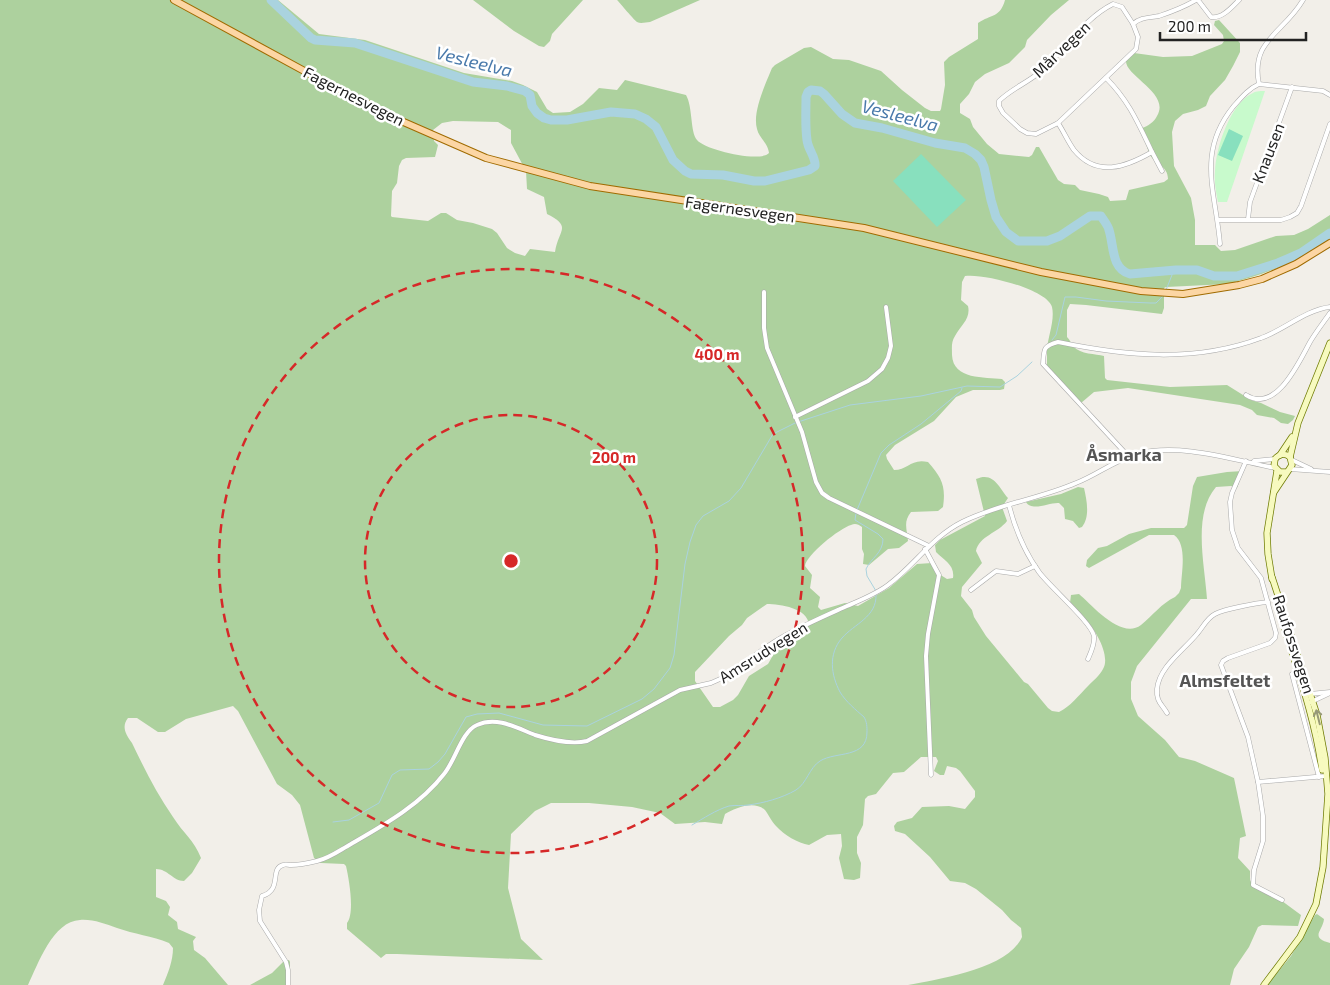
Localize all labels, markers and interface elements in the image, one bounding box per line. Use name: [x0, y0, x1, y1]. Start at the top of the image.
scale bar: [1160, 10, 1306, 42]
street label: Mårvegen: [1028, 16, 1093, 81]
text: 200 m: [1168, 17, 1211, 35]
water label: Vesleelva: [434, 41, 515, 81]
street label: Fagernesvegen: [301, 62, 408, 129]
water label: Vesleelva: [860, 94, 941, 136]
street label: Knausen: [1247, 120, 1288, 185]
street label: Fagernesvegen: [684, 191, 796, 226]
text: 400 m: [695, 345, 739, 363]
district label: Åsmarka: [1086, 443, 1162, 465]
text: 200 m: [592, 448, 636, 466]
centre of rings: [502, 552, 520, 570]
street label: Raufossvegen: [1270, 592, 1319, 696]
street label: Amsrudvegen: [715, 617, 810, 686]
district label: Almsfeltet: [1180, 669, 1271, 691]
one-way arrow: [1313, 709, 1322, 725]

